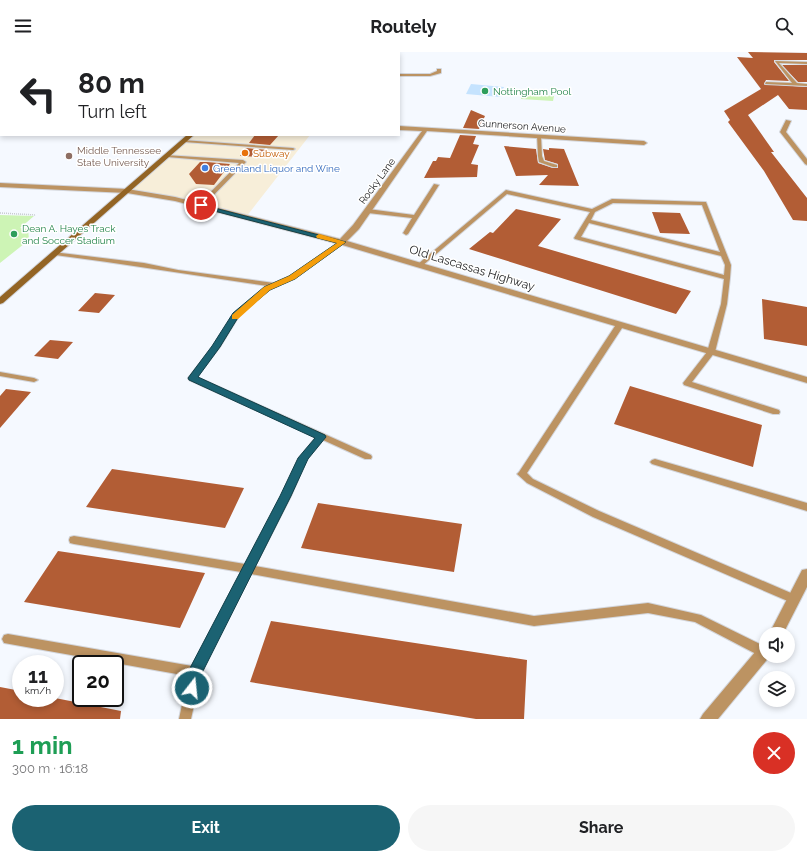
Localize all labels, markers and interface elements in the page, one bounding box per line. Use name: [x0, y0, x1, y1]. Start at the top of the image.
icon: menu: [12, 15, 34, 37]
icon: search: [773, 15, 795, 37]
text: Routely: [370, 16, 437, 37]
text: 80 m: [78, 67, 145, 100]
icon: left: [12, 68, 64, 120]
marker: Nottingham Pool: [480, 86, 490, 96]
place label: Nottingham Pool: [493, 86, 571, 97]
text: Turn left: [78, 101, 147, 122]
street label: Gunnerson Avenue: [478, 117, 566, 135]
place label: Middle Tennessee State University: [77, 145, 161, 168]
marker: Subway: [240, 148, 250, 158]
place label: Subway: [253, 148, 290, 159]
marker: Middle Tennessee State University: [64, 151, 74, 161]
street label: Rocky Lane: [357, 156, 397, 206]
marker: Greenland Liquor and Wine: [200, 163, 210, 173]
place label: Greenland Liquor and Wine: [213, 163, 340, 174]
pin: [184, 188, 218, 222]
icon: arrive: [190, 194, 212, 216]
place label: Dean A. Hayes Track and Soccer Stadium: [22, 223, 116, 246]
marker: Dean A. Hayes Track and Soccer Stadium: [9, 229, 19, 239]
street label: Old Lascassas Highway: [408, 242, 537, 294]
map controls: [759, 627, 795, 707]
button: sound: [759, 627, 795, 663]
speed limit sign: 20: [72, 655, 124, 707]
text: 11: [28, 664, 48, 688]
position arrow: [171, 667, 213, 709]
button: layers: [759, 671, 795, 707]
text: km/h: [25, 685, 51, 696]
text: 1 min: [12, 731, 73, 760]
button: close: [753, 732, 795, 774]
text: 300 m · 16:18: [12, 761, 88, 776]
button: Exit: [12, 805, 400, 851]
button: Share: [408, 805, 795, 851]

